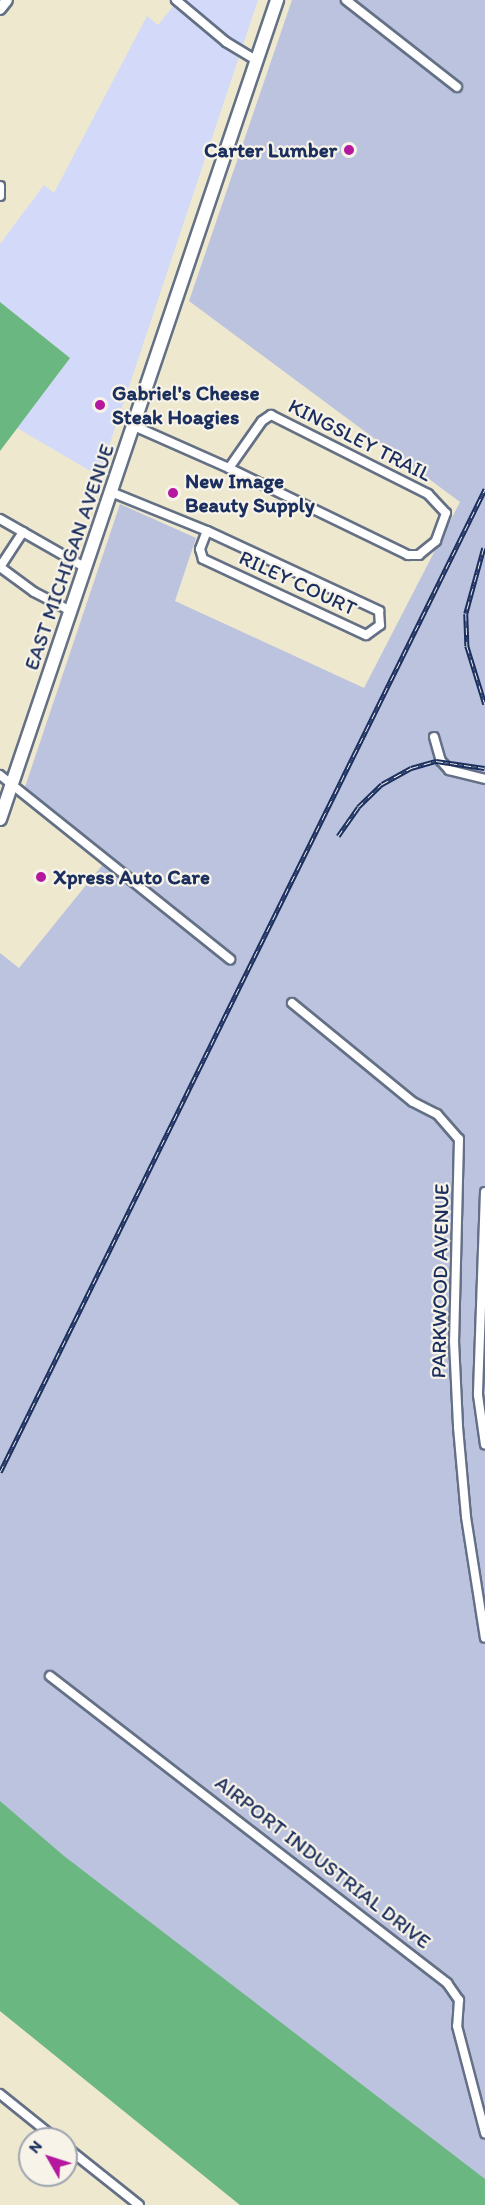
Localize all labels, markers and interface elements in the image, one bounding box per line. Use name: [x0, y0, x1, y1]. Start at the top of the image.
place label: Carter Lumber: [204, 137, 337, 163]
marker: Carter Lumber: [342, 143, 356, 157]
place label: Gabriel's Cheese Steak Hoagies: [112, 380, 260, 430]
street label: KINGSLEY TRAIL: [285, 394, 435, 486]
marker: Gabriel's Cheese Steak Hoagies: [93, 398, 107, 412]
street label: EAST MICHIGAN AVENUE: [19, 442, 119, 672]
place label: New Image Beauty Supply: [185, 468, 314, 518]
marker: New Image Beauty Supply: [166, 486, 180, 500]
street label: RILEY COURT: [235, 545, 361, 621]
place label: Xpress Auto Care: [53, 864, 210, 890]
marker: Xpress Auto Care: [34, 870, 48, 884]
street label: PARKWOOD AVENUE: [426, 1184, 454, 1378]
street label: AIRPORT INDUSTRIAL DRIVE: [209, 1769, 437, 1955]
north arrow: [18, 2127, 78, 2187]
text: N: [24, 2136, 46, 2157]

